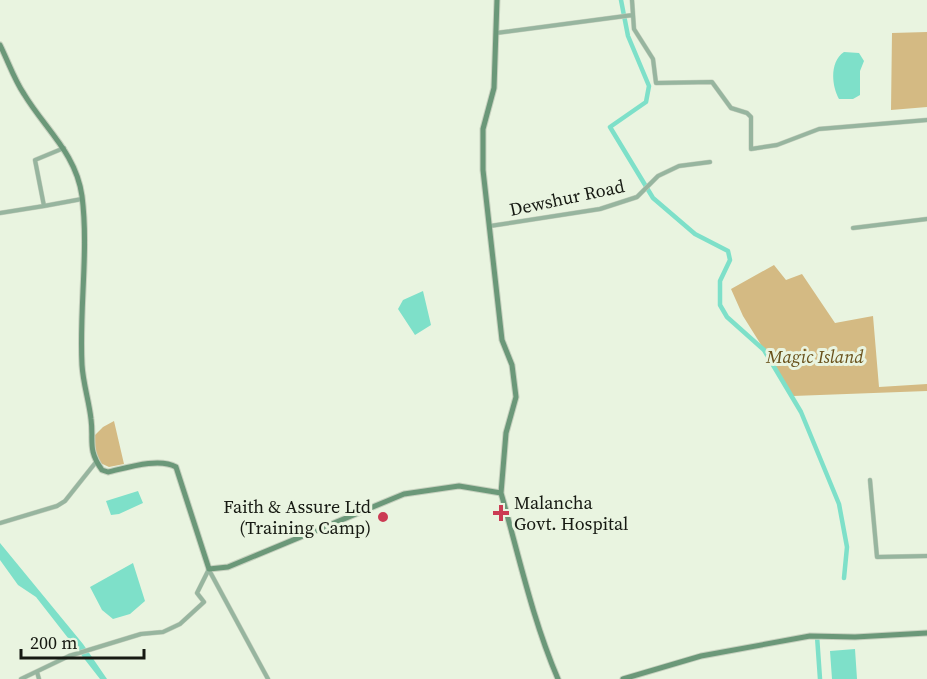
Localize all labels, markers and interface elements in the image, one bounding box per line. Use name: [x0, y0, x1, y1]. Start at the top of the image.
street label: Dewshur Road: [507, 173, 627, 222]
park label: Magic Island: [765, 344, 864, 369]
place label: Malancha Govt. Hospital: [514, 490, 628, 536]
place label: Faith & Assure Ltd (Training Camp): [223, 494, 371, 540]
marker: Malancha Govt. Hospital: [492, 504, 510, 522]
marker: Faith & Assure Ltd (Training Camp): [376, 510, 390, 524]
scale bar: [21, 622, 144, 660]
text: 200 m: [30, 630, 77, 655]

